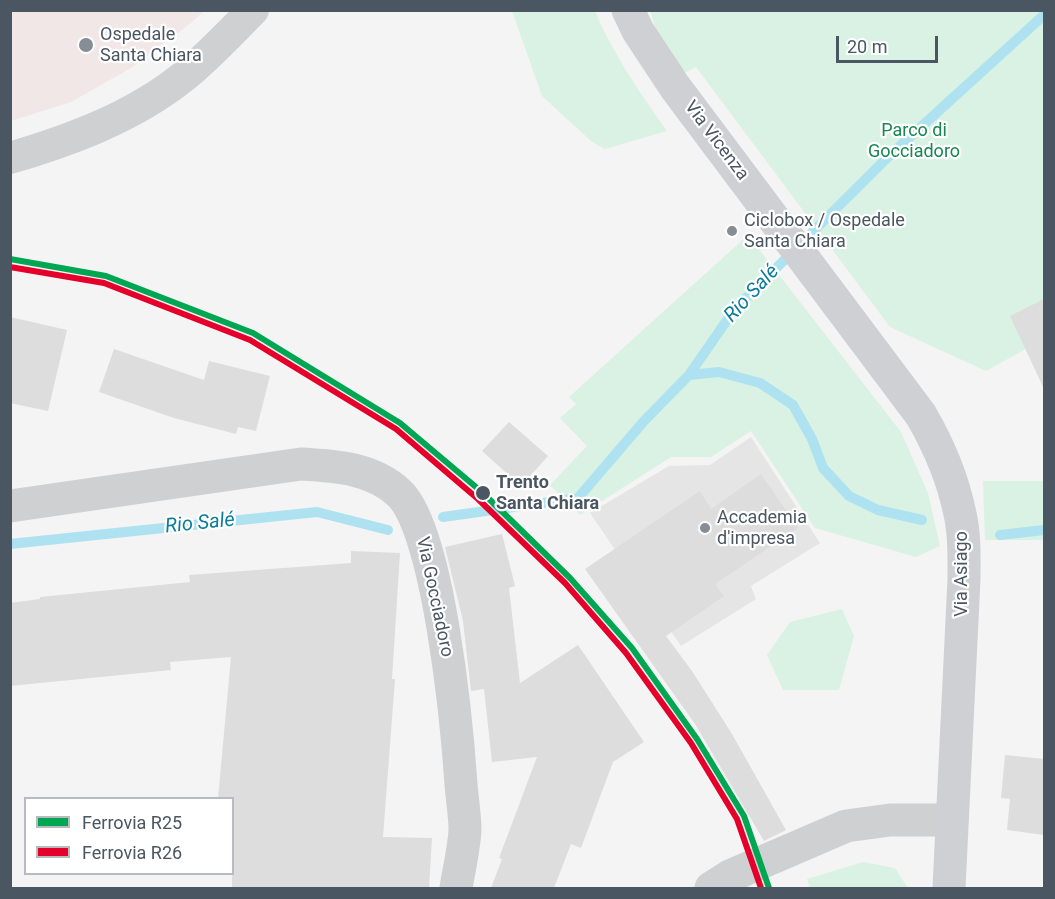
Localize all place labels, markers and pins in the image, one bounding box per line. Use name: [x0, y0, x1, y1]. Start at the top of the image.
place label: Ospedale Santa Chiara: [100, 24, 202, 66]
marker: Ospedale Santa Chiara: [77, 36, 95, 54]
place label: Ciclobox / Ospedale Santa Chiara: [744, 210, 905, 252]
marker: Ciclobox / Ospedale Santa Chiara: [725, 224, 739, 238]
place label: Trento Santa Chiara: [496, 472, 599, 514]
marker: Trento Santa Chiara: [474, 484, 492, 502]
place label: Accademia d'impresa: [717, 507, 807, 550]
marker: Accademia d'impresa: [698, 521, 712, 535]

